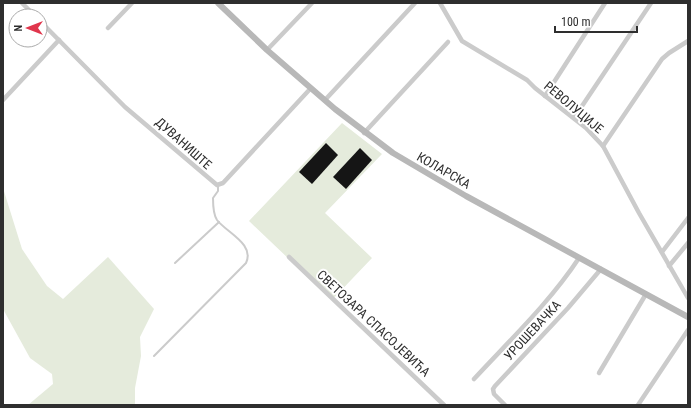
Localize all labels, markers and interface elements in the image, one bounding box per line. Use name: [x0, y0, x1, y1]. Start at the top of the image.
north arrow: [8, 8, 48, 48]
scale bar: [555, 8, 637, 34]
text: 100 m: [561, 15, 591, 29]
text: N: [12, 24, 25, 31]
street label: РЕВОЛУЦИЈЕ: [541, 78, 606, 136]
street label: ДУВАНИШТЕ: [153, 114, 215, 172]
street label: КОЛАРСКА: [414, 149, 474, 192]
street label: СВЕТОЗАРА СПАСОЈЕВИЋА: [314, 267, 434, 380]
street label: УРОШЕВАЧКА: [501, 297, 564, 363]

